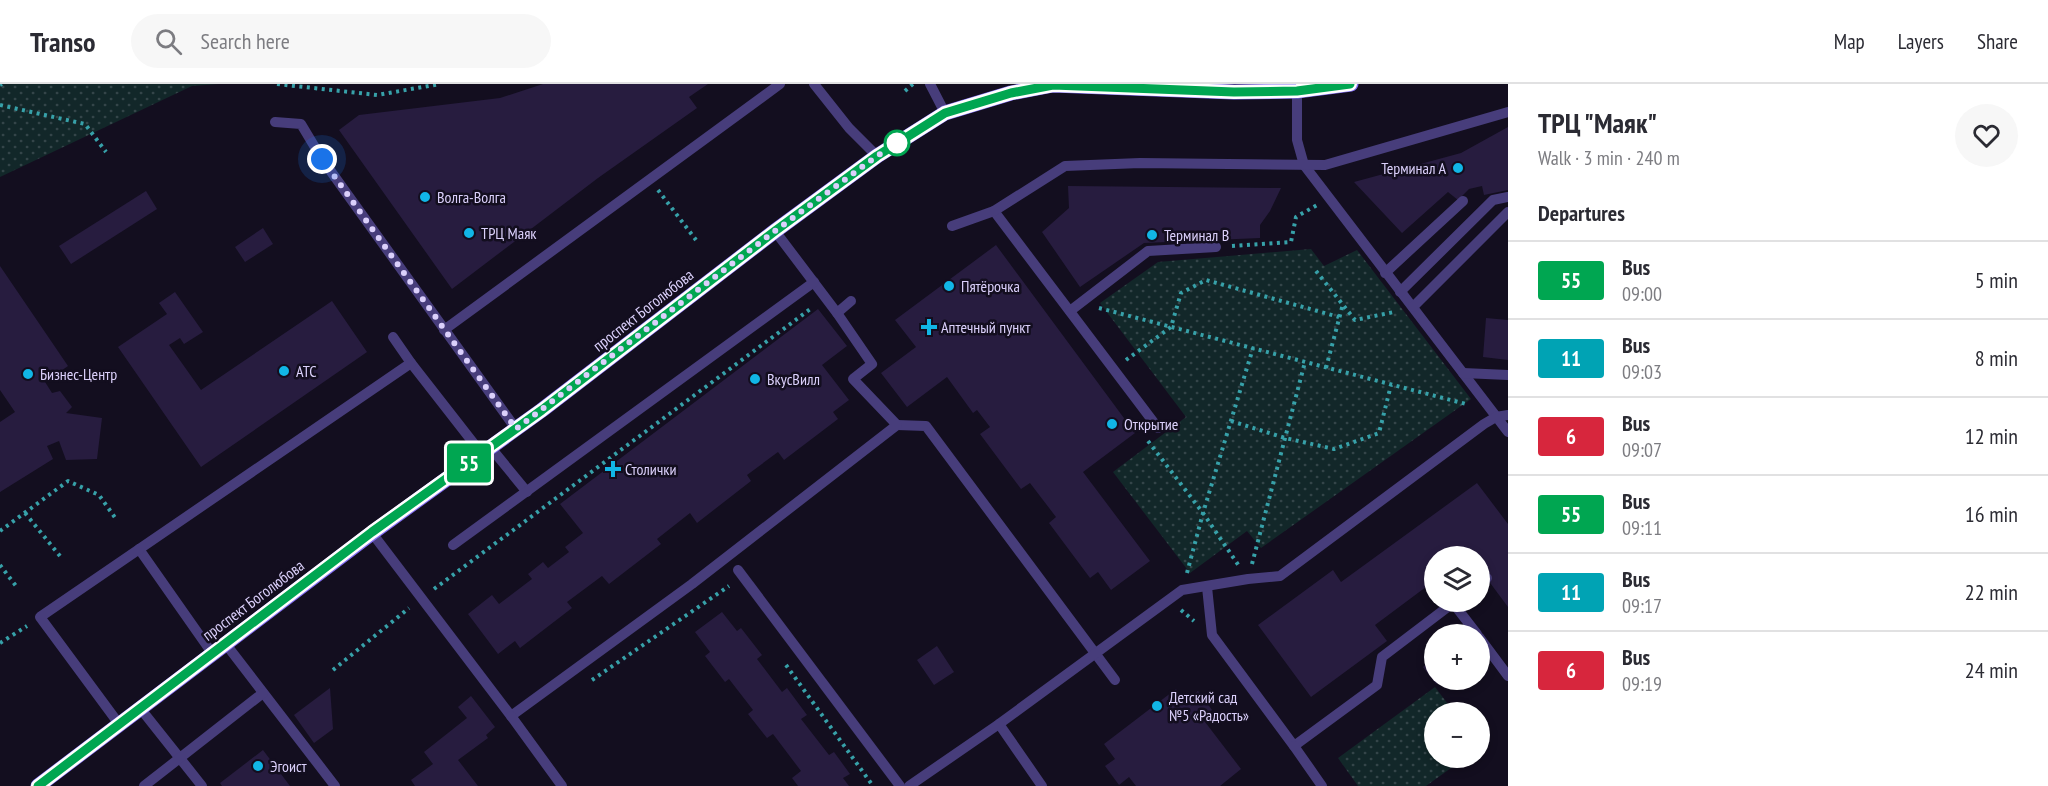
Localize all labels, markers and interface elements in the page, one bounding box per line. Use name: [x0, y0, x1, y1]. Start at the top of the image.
search box: [131, 14, 551, 68]
text: Transo: [30, 23, 95, 60]
icon: search: [152, 25, 185, 58]
text: Search here: [200, 27, 290, 55]
text: Map: [1834, 28, 1865, 55]
text: Layers: [1898, 28, 1944, 55]
text: Share: [1977, 28, 2018, 55]
text: ТРЦ "Маяк": [1538, 104, 1657, 141]
button: heart: [1955, 104, 2018, 167]
unlabelled marker: [884, 130, 910, 156]
your location: [307, 144, 337, 174]
text: Walk · 3 min · 240 m: [1538, 145, 1680, 171]
place label: Терминал А: [1381, 158, 1446, 178]
marker: Терминал А: [1451, 161, 1465, 175]
place label: Волга-Волга: [437, 187, 506, 207]
marker: Волга-Волга: [418, 190, 432, 204]
text: Departures: [1538, 199, 1625, 227]
place label: ТРЦ Маяк: [481, 223, 537, 243]
place label: Терминал B: [1164, 225, 1229, 245]
marker: ТРЦ Маяк: [462, 226, 476, 240]
marker: Терминал B: [1145, 228, 1159, 242]
text: Bus: [1622, 253, 1650, 281]
street label: проспект Боголюбова: [589, 264, 697, 356]
text: 5 min: [1975, 266, 2018, 294]
text: 55: [1561, 267, 1581, 294]
place label: Пятёрочка: [961, 276, 1020, 296]
marker: Пятёрочка: [942, 279, 956, 293]
text: 09:00: [1622, 281, 1662, 307]
place label: Аптечный пункт: [941, 317, 1031, 337]
marker: Аптечный пункт: [922, 320, 936, 334]
text: Bus: [1622, 331, 1650, 359]
text: 8 min: [1975, 344, 2018, 372]
text: 11: [1561, 345, 1581, 372]
text: 09:03: [1622, 359, 1662, 385]
place label: АТС: [296, 361, 317, 381]
place label: Бизнес-Центр: [40, 364, 117, 384]
marker: АТС: [277, 364, 291, 378]
marker: Бизнес-Центр: [21, 367, 35, 381]
place label: ВкусВилл: [767, 369, 820, 389]
marker: ВкусВилл: [748, 372, 762, 386]
text: Bus: [1622, 409, 1650, 437]
place label: Открытие: [1124, 414, 1178, 434]
marker: Открытие: [1105, 417, 1119, 431]
text: 12 min: [1965, 422, 2018, 450]
text: 6: [1566, 423, 1576, 450]
text: 09:07: [1622, 437, 1662, 463]
line badge: 55: [442, 444, 496, 482]
text: 55: [459, 450, 479, 477]
place label: Столички: [625, 459, 676, 479]
marker: Столички: [606, 462, 620, 476]
text: Bus: [1622, 487, 1650, 515]
text: 16 min: [1965, 500, 2018, 528]
text: 55: [1561, 501, 1581, 528]
text: 09:11: [1622, 515, 1662, 541]
map controls: [1424, 546, 1490, 768]
button: layers: [1424, 546, 1490, 612]
street label: проспект Боголюбова: [198, 555, 308, 645]
text: Bus: [1622, 565, 1650, 593]
text: 22 min: [1965, 578, 2018, 606]
text: 11: [1561, 579, 1581, 606]
text: 09:17: [1622, 593, 1662, 619]
button: +: [1424, 624, 1490, 690]
text: Bus: [1622, 643, 1650, 671]
text: 24 min: [1965, 656, 2018, 684]
text: 6: [1566, 657, 1576, 684]
text: 09:19: [1622, 671, 1662, 697]
place label: Детский сад №5 «Радость»: [1169, 687, 1249, 725]
marker: Детский сад №5 «Радость»: [1150, 699, 1164, 713]
button: −: [1424, 702, 1490, 768]
place label: Эгоист: [270, 756, 307, 776]
marker: Эгоист: [251, 759, 265, 773]

